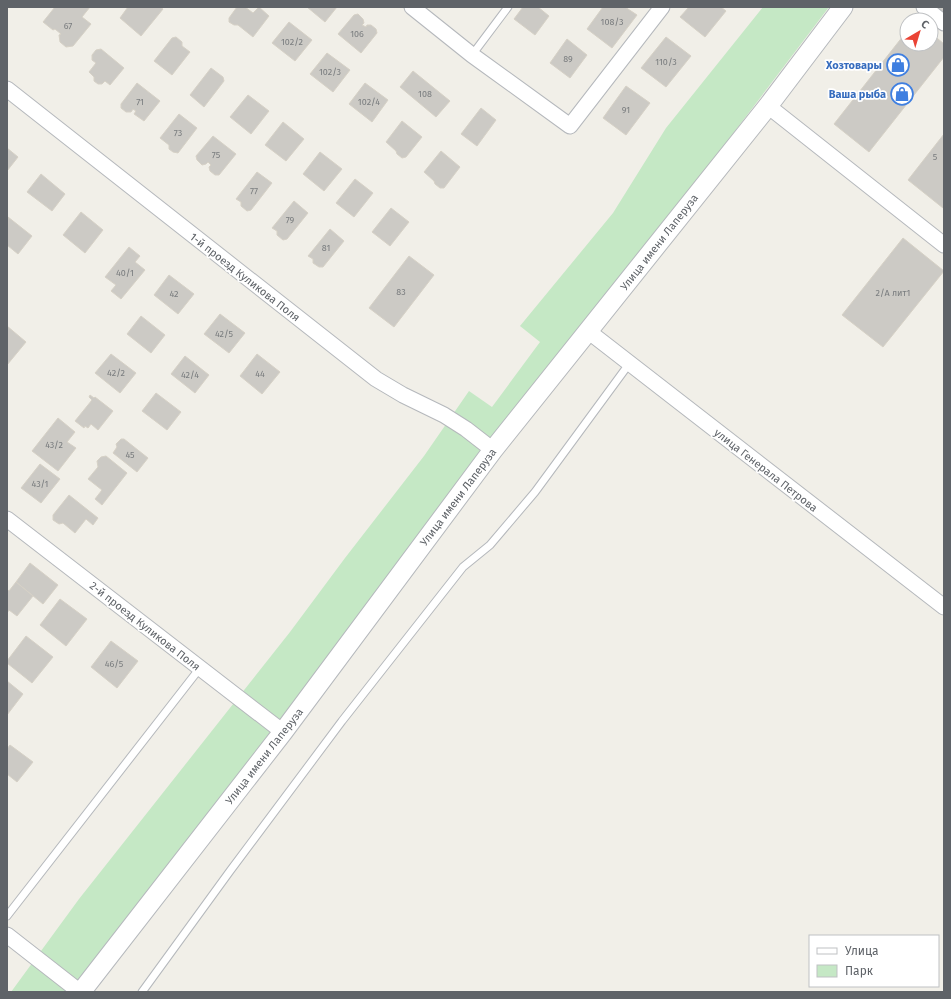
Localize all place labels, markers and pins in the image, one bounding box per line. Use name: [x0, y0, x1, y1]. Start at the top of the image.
shop icon: Хозтовары: [885, 52, 911, 78]
place label: Хозтовары: [825, 59, 882, 72]
shop icon: Ваша рыба: [889, 81, 915, 107]
place label: Ваша рыба: [829, 88, 886, 101]

